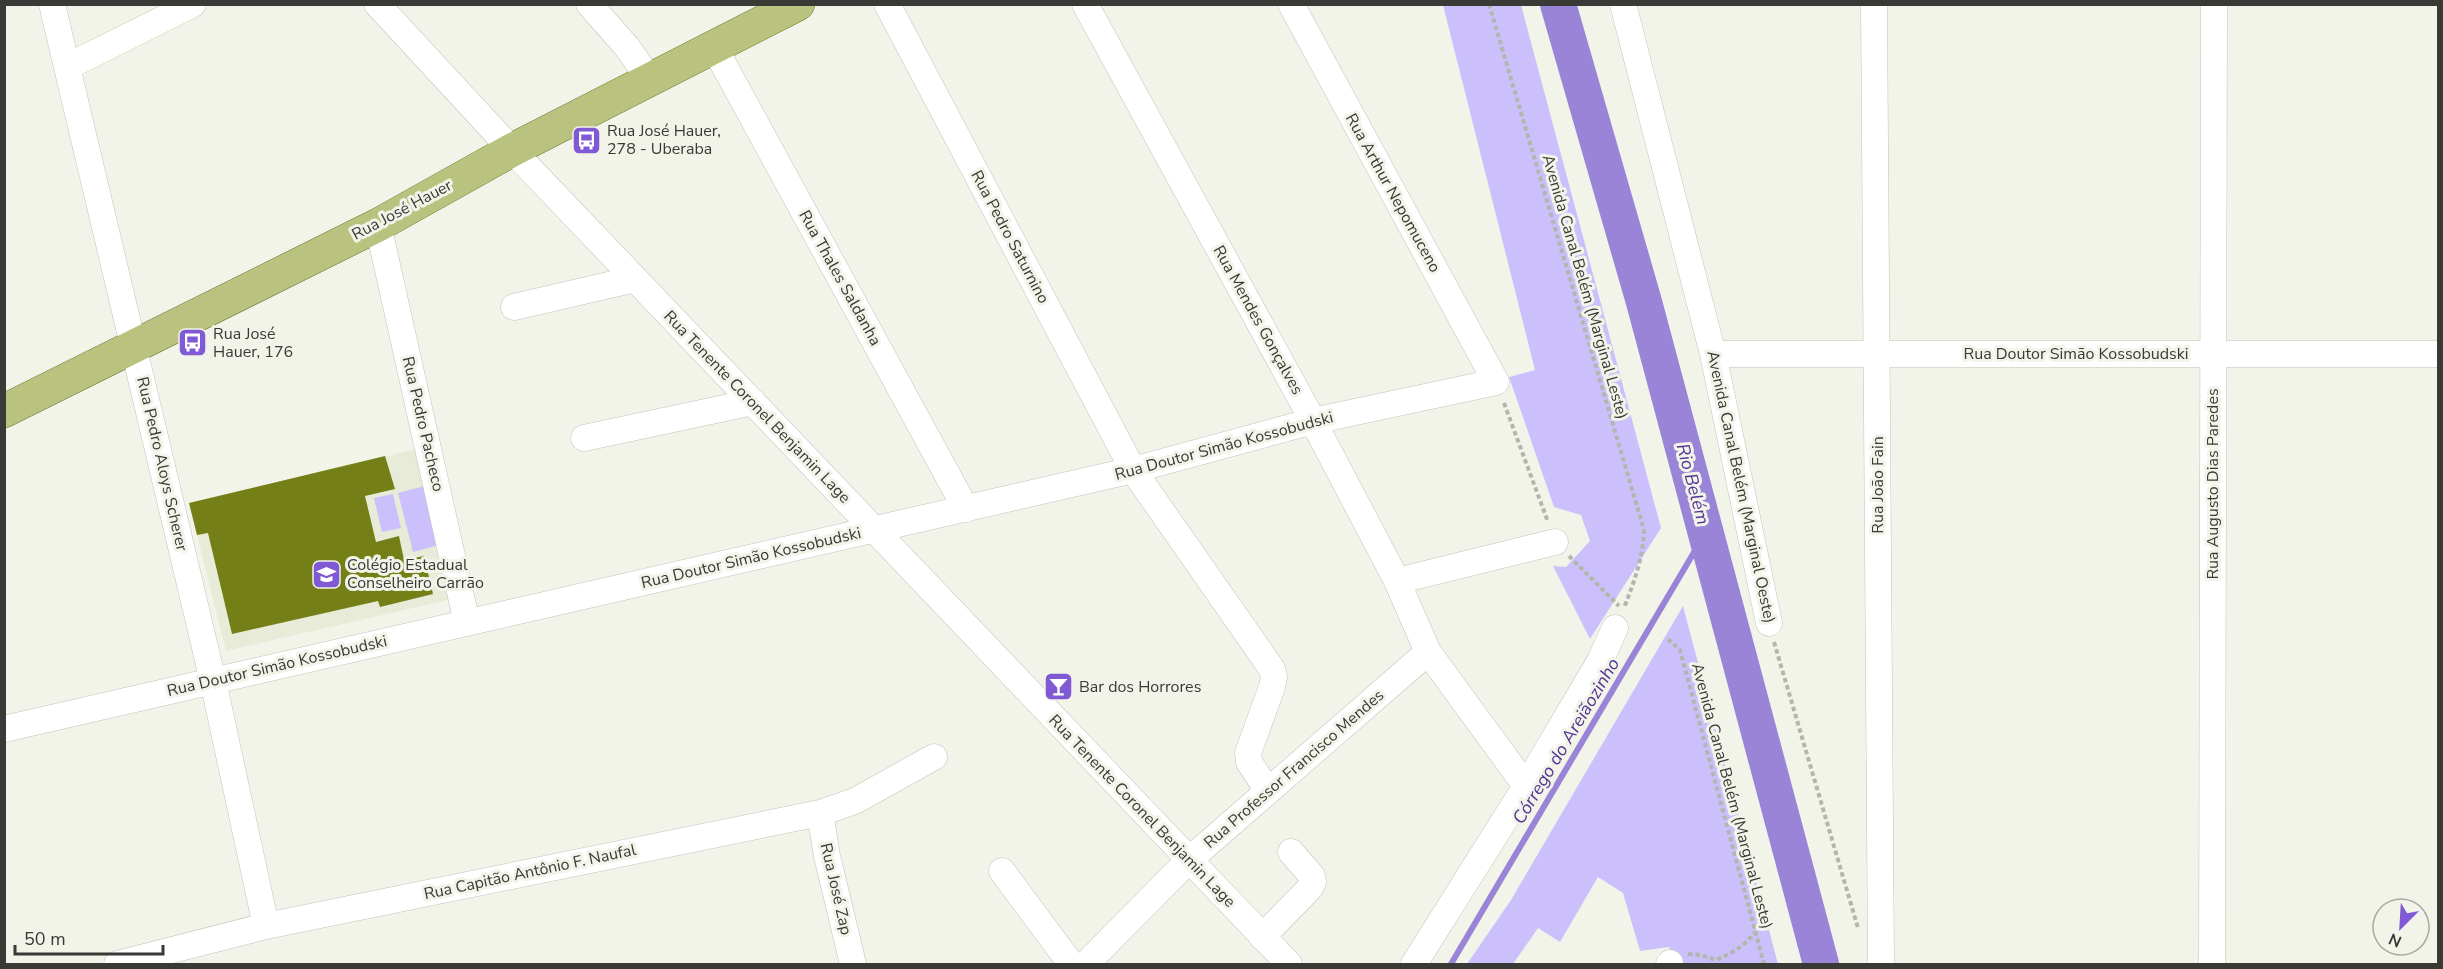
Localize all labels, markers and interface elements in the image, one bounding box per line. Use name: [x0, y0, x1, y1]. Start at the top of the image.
street label: Rua Arthur Nepomuceno: [1340, 110, 1446, 277]
place label: Rua José Hauer, 278 - Uberaba: [607, 120, 721, 160]
bus stop icon: Rua José Hauer, 278 - Uberaba: [570, 124, 602, 156]
street label: Avenida Canal Belém (Marginal Leste): [1537, 152, 1633, 422]
street label: Rua Pedro Saturnino: [966, 167, 1054, 308]
street label: Rua José Hauer: [348, 174, 456, 246]
street label: Rua Thales Saldanha: [794, 206, 886, 350]
street label: Rua Mendes Gonçalves: [1208, 241, 1308, 399]
street label: Rua Tenente Coronel Benjamin Lage: [659, 306, 855, 508]
place label: Rua José Hauer, 176: [213, 323, 293, 363]
bus stop icon: Rua José Hauer, 176: [176, 327, 208, 359]
street label: Rua Doutor Simão Kossobudski: [1963, 343, 2189, 365]
street label: Avenida Canal Belém (Marginal Oeste): [1701, 349, 1781, 625]
street label: Rua Pedro Pacheco: [397, 354, 449, 494]
street label: Rua Pedro Aloys Scherer: [131, 375, 193, 554]
street label: Rua Augusto Dias Paredes: [2202, 388, 2224, 580]
street label: Rua Doutor Simão Kossobudski: [1112, 406, 1336, 486]
street label: Rua João Fain: [1867, 436, 1889, 534]
water label: Rio Belém: [1671, 441, 1715, 527]
street label: Rua Doutor Simão Kossobudski: [639, 522, 863, 594]
place label: Colégio Estadual Conselheiro Carrão: [347, 554, 484, 594]
school or university icon: Colégio Estadual Conselheiro Carrão: [310, 558, 342, 590]
street label: Rua Doutor Simão Kossobudski: [165, 630, 389, 702]
water label: Córrego do Areiãozinho: [1507, 653, 1625, 829]
street label: Avenida Canal Belém (Marginal Leste): [1686, 661, 1778, 931]
bar icon: Bar dos Horrores: [1042, 671, 1074, 703]
place label: Bar dos Horrores: [1079, 676, 1201, 698]
street label: Rua Professor Francisco Mendes: [1199, 685, 1389, 853]
street label: Rua Tenente Coronel Benjamin Lage: [1044, 710, 1240, 912]
street label: Rua Capitão Antônio F. Naufal: [422, 839, 638, 905]
street label: Rua José Zap: [815, 841, 857, 937]
north arrow: [2371, 897, 2431, 957]
scale bar: [15, 918, 164, 956]
text: 50 m: [24, 927, 66, 951]
text: N: [2385, 927, 2405, 952]

